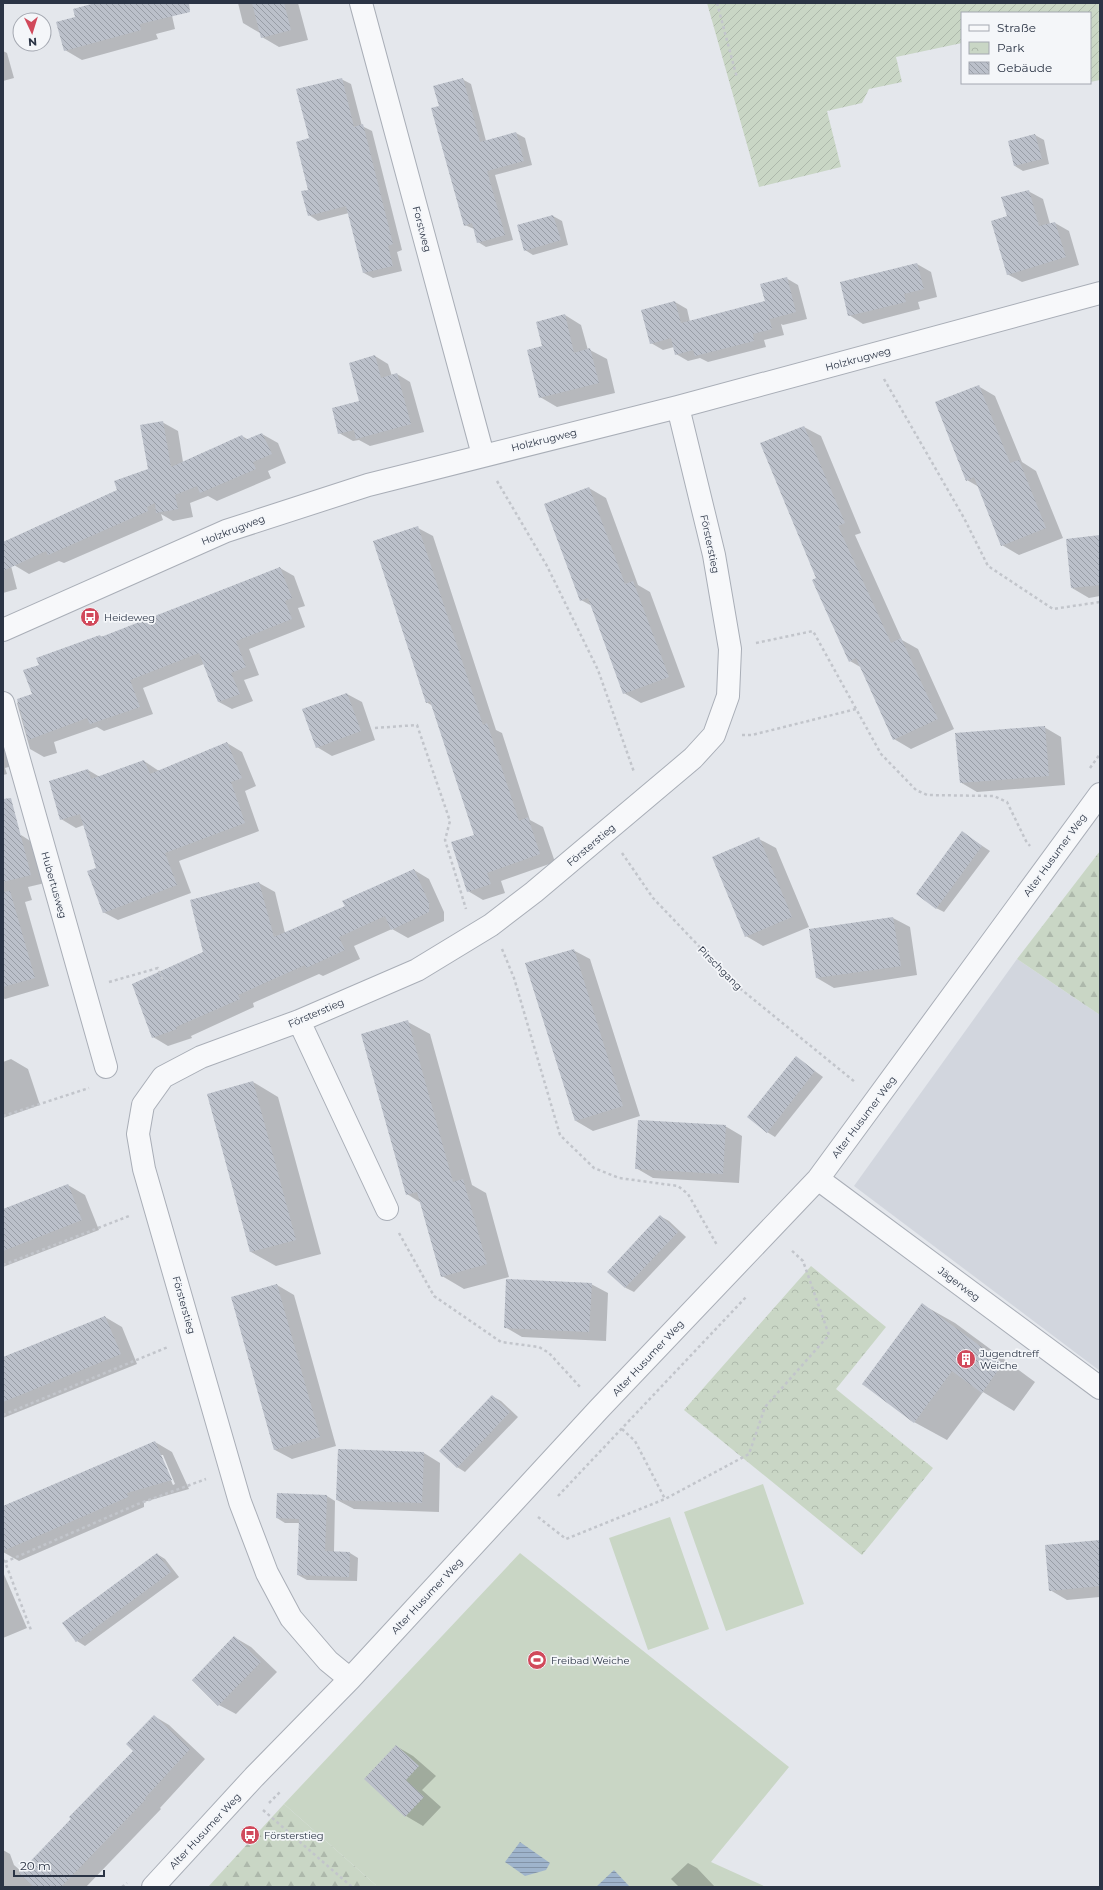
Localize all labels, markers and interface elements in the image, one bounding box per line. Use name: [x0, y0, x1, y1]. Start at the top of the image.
north arrow: [12, 12, 52, 52]
legend: [961, 12, 1091, 84]
text: Straße: [997, 20, 1036, 35]
text: N: [28, 35, 38, 49]
text: Park: [997, 40, 1025, 55]
text: Gebäude: [997, 60, 1052, 75]
street label: Forstweg: [410, 205, 434, 253]
street label: Holzkrugweg: [824, 344, 892, 374]
street label: Holzkrugweg: [510, 426, 578, 454]
street label: Holzkrugweg: [199, 512, 267, 548]
street label: Försterstieg: [697, 513, 723, 575]
bus stop icon: Heideweg: [79, 606, 101, 628]
place label: Heideweg: [104, 611, 155, 624]
street label: Alter Husumer Weg: [1020, 811, 1090, 899]
street label: Försterstieg: [564, 821, 618, 869]
street label: Hubertusweg: [38, 850, 70, 920]
street label: Pirschgang: [695, 943, 745, 993]
street label: Försterstieg: [286, 995, 346, 1031]
street label: Alter Husumer Weg: [829, 1073, 899, 1161]
street label: Jägerweg: [935, 1263, 983, 1304]
street label: Försterstieg: [170, 1275, 198, 1335]
street label: Alter Husumer Weg: [609, 1317, 687, 1399]
place label: Jugendtreff Weiche: [979, 1347, 1039, 1372]
building icon: Jugendtreff Weiche: [955, 1348, 977, 1370]
street label: Alter Husumer Weg: [388, 1555, 466, 1637]
sports icon: Freibad Weiche: [526, 1649, 548, 1671]
place label: Freibad Weiche: [551, 1654, 630, 1667]
street label: Alter Husumer Weg: [166, 1790, 244, 1872]
bus stop icon: Försterstieg: [239, 1824, 261, 1846]
place label: Försterstieg: [264, 1829, 324, 1842]
scale bar: [14, 1852, 104, 1878]
text: 20 m: [20, 1858, 51, 1873]

